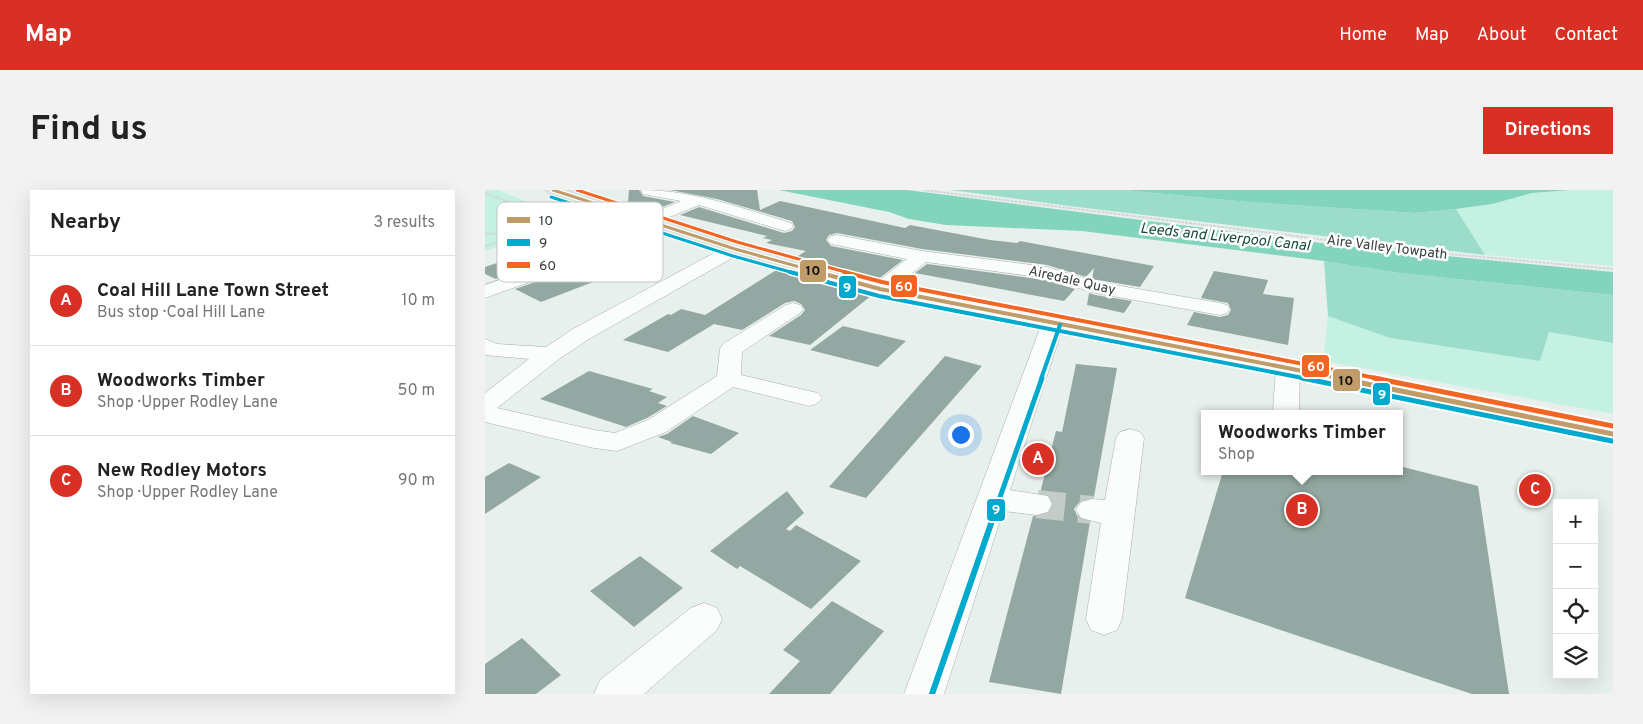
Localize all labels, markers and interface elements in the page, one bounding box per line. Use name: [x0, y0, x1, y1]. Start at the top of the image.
text: Map: [25, 20, 72, 50]
text: Home: [1339, 24, 1387, 47]
text: Map: [1415, 24, 1449, 47]
text: About: [1477, 24, 1526, 47]
text: Contact: [1554, 24, 1618, 47]
button: Directions: [1483, 107, 1613, 154]
text: Find us: [30, 108, 148, 152]
legend: [497, 202, 663, 282]
text: Nearby: [50, 209, 121, 236]
text: 3 results: [373, 213, 435, 233]
text: 10: [539, 213, 553, 230]
water label: Leeds and Liverpool Canal: [1139, 220, 1312, 256]
street label: Aire Valley Towpath: [1326, 232, 1448, 264]
text: 9: [539, 235, 547, 252]
text: 60: [539, 258, 556, 275]
line badge: 10: [799, 259, 827, 283]
text: 10: [806, 263, 820, 280]
street label: Airedale Quay: [1027, 263, 1117, 299]
line badge: 60: [890, 274, 918, 298]
line badge: 9: [838, 275, 857, 299]
text: Coal Hill Lane Town Street: [97, 279, 329, 303]
text: 60: [895, 279, 913, 296]
text: 9: [843, 280, 851, 297]
text: A: [60, 291, 72, 311]
text: 10 m: [401, 291, 435, 311]
text: Bus stop · Coal Hill Lane: [97, 303, 265, 323]
line badge: 60: [1301, 354, 1330, 378]
text: 60: [1307, 359, 1325, 376]
line badge: 10: [1332, 368, 1361, 392]
text: Woodworks Timber: [97, 369, 265, 393]
text: 10: [1339, 373, 1353, 390]
text: B: [60, 381, 72, 401]
text: 50 m: [398, 381, 435, 401]
line badge: 9: [1372, 382, 1391, 406]
text: 9: [1378, 387, 1386, 404]
text: Shop · Upper Rodley Lane: [97, 393, 278, 413]
popup: [1201, 410, 1403, 475]
text: Woodworks Timber: [1218, 421, 1386, 445]
your location: [948, 422, 974, 448]
pin: A: [1022, 440, 1054, 478]
text: Shop: [1218, 445, 1255, 465]
text: New Rodley Motors: [97, 459, 267, 483]
text: C: [61, 471, 71, 491]
text: 90 m: [398, 471, 435, 491]
pin: C: [1519, 471, 1551, 509]
text: Shop · Upper Rodley Lane: [97, 483, 278, 503]
pin: B: [1286, 491, 1318, 529]
line badge: 9: [986, 498, 1006, 522]
map controls: [1553, 499, 1598, 679]
button: +: [1553, 499, 1598, 544]
text: 9: [992, 502, 1000, 519]
button: −: [1553, 544, 1598, 589]
button: locate: [1553, 589, 1598, 634]
button: layers: [1553, 634, 1598, 679]

